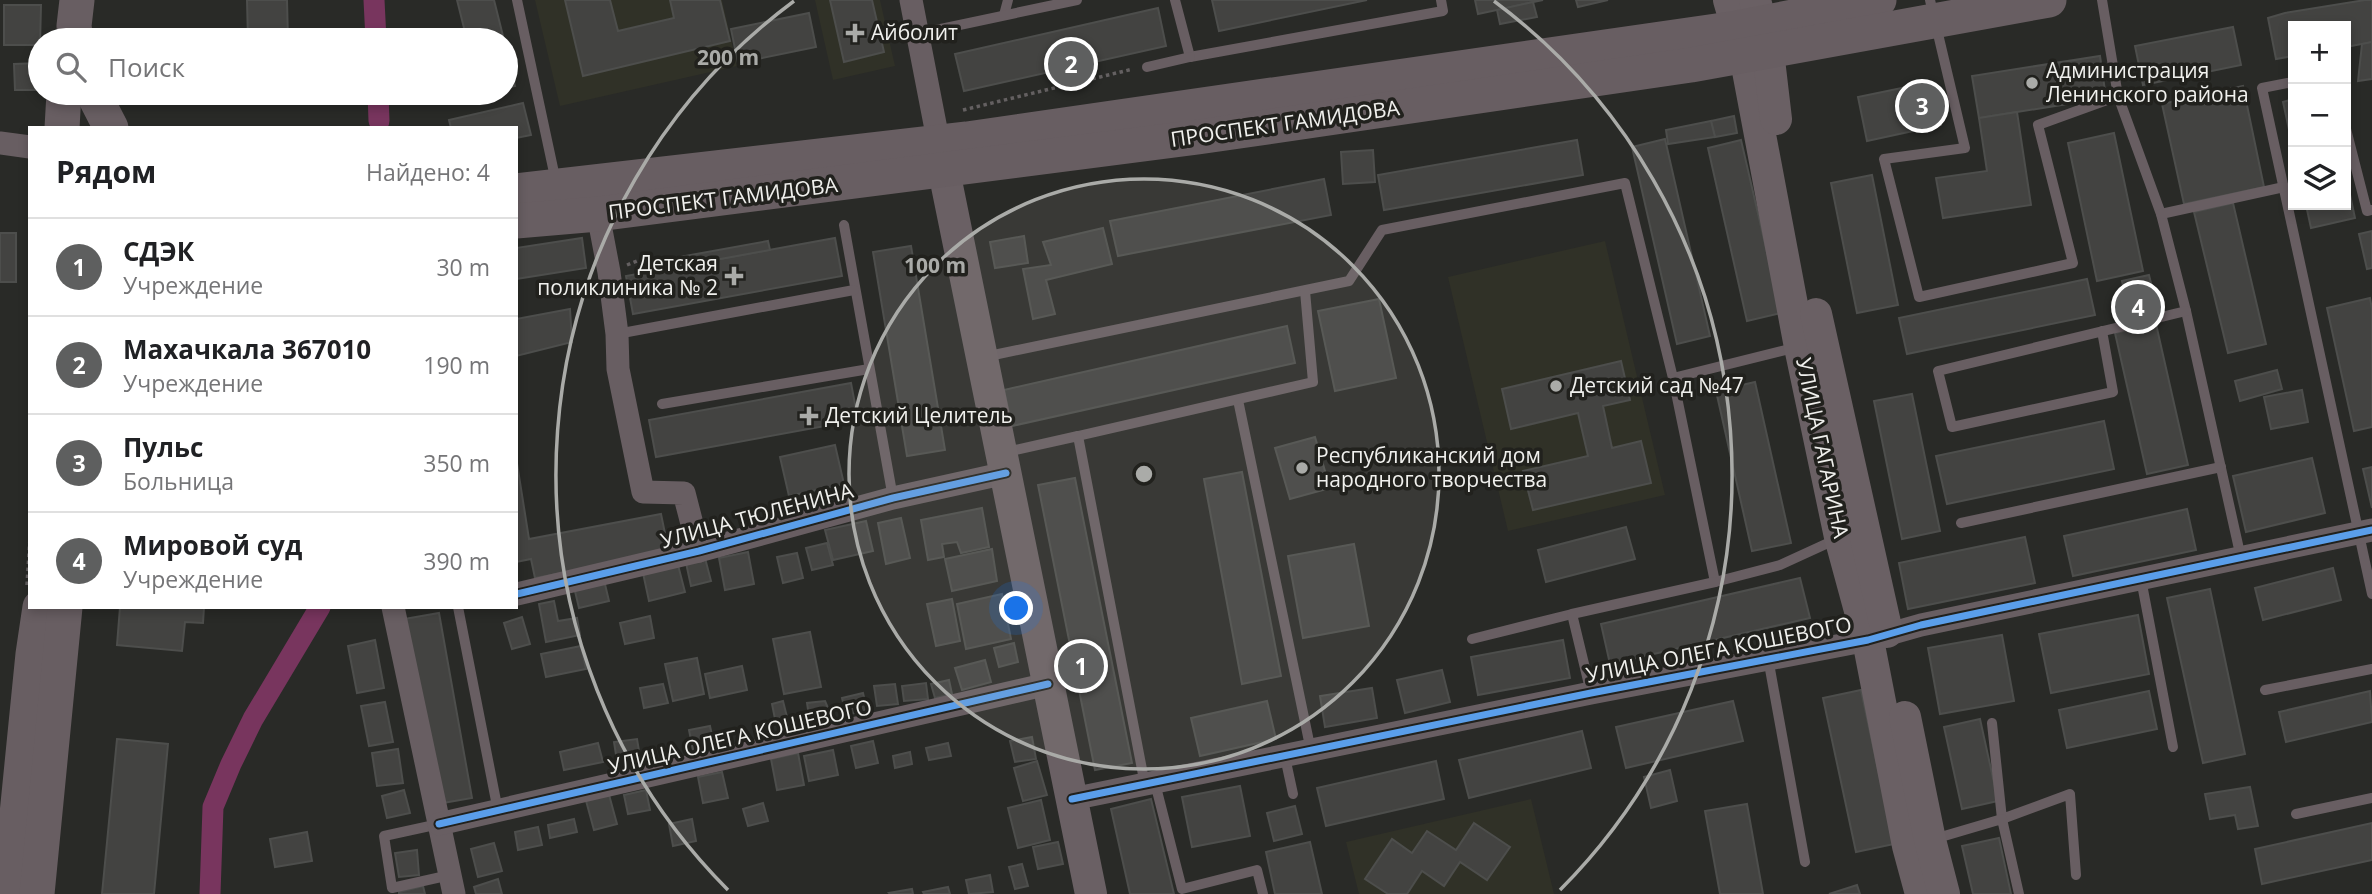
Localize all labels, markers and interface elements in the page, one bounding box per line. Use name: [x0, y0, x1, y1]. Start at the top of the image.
place label: Айболит: [871, 18, 958, 46]
map controls: [2288, 21, 2351, 210]
button: +: [2288, 21, 2351, 84]
marker: Айболит: [845, 23, 865, 43]
search box: [28, 28, 518, 105]
pin: 2: [1048, 38, 1094, 90]
text: 200 m: [697, 43, 759, 71]
icon: search: [52, 48, 90, 86]
text: Поиск: [108, 49, 185, 85]
place label: Администрация Ленинского района: [2046, 56, 2249, 108]
marker: Администрация Ленинского района: [2024, 75, 2040, 91]
pin: 3: [1899, 80, 1945, 132]
button: −: [2288, 84, 2351, 147]
street label: ПРОСПЕКТ ГАМИДОВА: [1169, 93, 1402, 153]
button: layers: [2288, 147, 2351, 210]
text: Рядом: [56, 151, 156, 192]
text: Найдено: 4: [366, 156, 490, 188]
street label: ПРОСПЕКТ ГАМИДОВА: [607, 170, 840, 226]
text: СДЭК: [123, 233, 194, 269]
place label: Детская поликлиника № 2: [537, 249, 718, 301]
text: 1: [72, 251, 86, 283]
text: 30 m: [436, 251, 490, 283]
text: 100 m: [904, 251, 966, 279]
marker: Детская поликлиника № 2: [724, 266, 744, 286]
text: Учреждение: [123, 269, 263, 301]
pin: 4: [2115, 281, 2161, 333]
text: Махачкала 367010: [123, 331, 371, 367]
text: 2: [72, 349, 86, 381]
text: 190 m: [423, 349, 490, 381]
street label: УЛИЦА ГАГАРИНА: [1790, 355, 1856, 541]
text: Учреждение: [123, 367, 263, 399]
place label: Детский сад №47: [1570, 371, 1744, 399]
marker: Детский сад №47: [1548, 378, 1564, 394]
place label: Детский Целитель: [825, 401, 1013, 429]
marker: Детский Целитель: [799, 406, 819, 426]
text: Пульс: [123, 429, 203, 465]
place label: Республиканский дом народного творчества: [1316, 441, 1547, 493]
text: 3: [72, 447, 86, 479]
text: 350 m: [423, 447, 490, 479]
marker: Республиканский дом народного творчества: [1294, 460, 1310, 476]
centre of rings: [1132, 462, 1156, 486]
text: Больница: [123, 465, 234, 497]
street label: УЛИЦА ТЮЛЕНИНА: [657, 476, 857, 554]
text: Мировой суд: [123, 527, 302, 563]
text: 4: [72, 545, 86, 577]
text: 390 m: [423, 545, 490, 577]
text: Учреждение: [123, 563, 263, 595]
your location: [999, 591, 1033, 625]
street label: УЛИЦА ОЛЕГА КОШЕВОГО: [1584, 610, 1854, 689]
pin: 1: [1058, 640, 1104, 692]
street label: УЛИЦА ОЛЕГА КОШЕВОГО: [605, 692, 874, 780]

